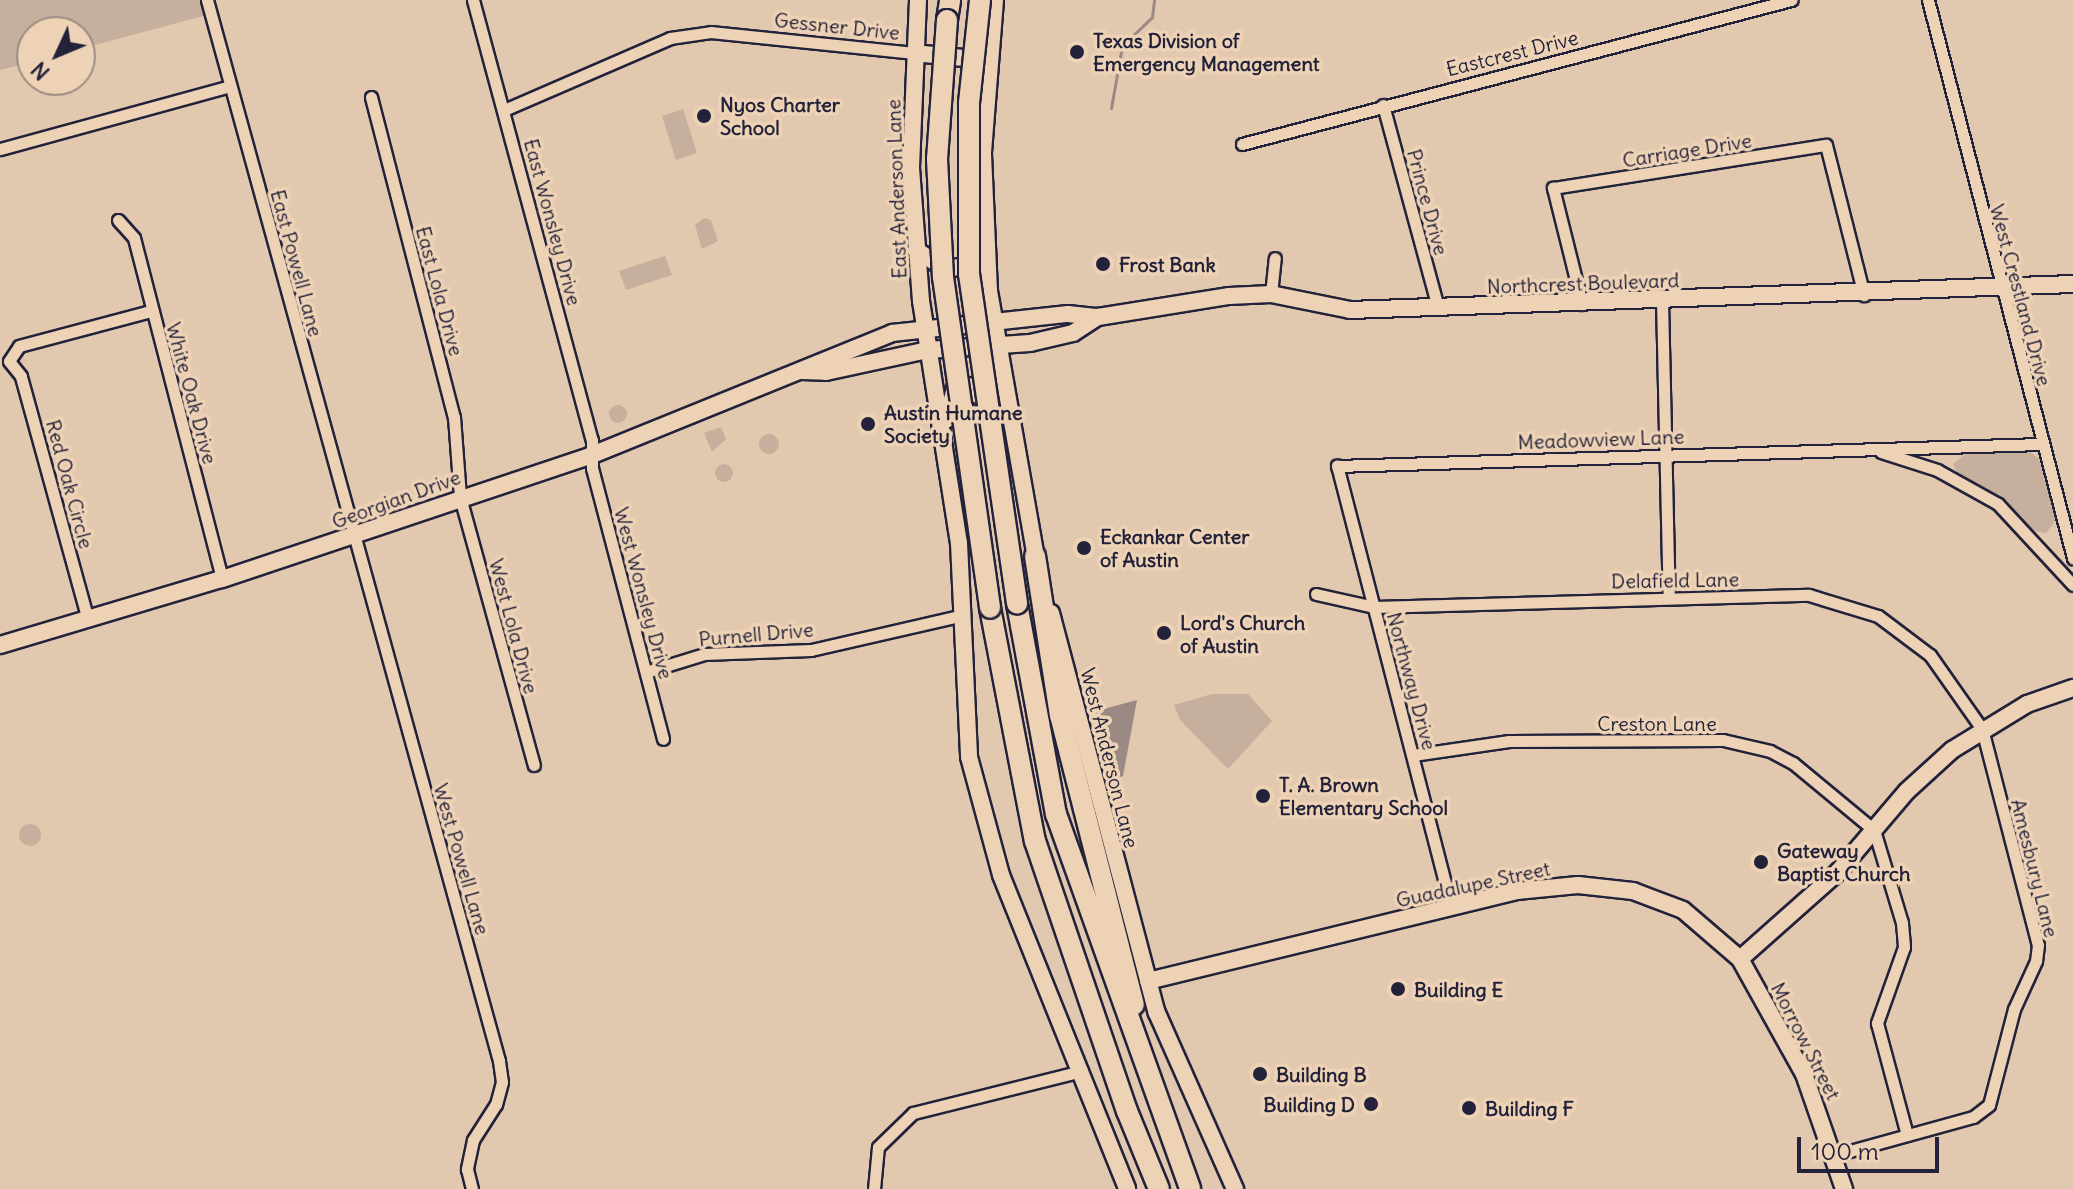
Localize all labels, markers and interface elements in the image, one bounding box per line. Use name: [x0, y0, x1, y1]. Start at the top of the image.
street label: Gessner Drive: [773, 7, 901, 45]
north arrow: [16, 16, 96, 96]
street label: Eastcrest Drive: [1444, 25, 1580, 81]
place label: Texas Division of Emergency Management: [1093, 28, 1320, 75]
marker: Texas Division of Emergency Management: [1068, 43, 1086, 61]
text: N: [25, 56, 56, 86]
place label: Nyos Charter School: [720, 92, 840, 139]
street label: East Anderson Lane: [881, 99, 911, 279]
marker: Nyos Charter School: [695, 107, 713, 125]
street label: Carriage Drive: [1621, 128, 1753, 172]
street label: East Wonsley Drive: [519, 136, 587, 308]
street label: Prince Drive: [1402, 146, 1454, 258]
street label: East Powell Lane: [266, 187, 328, 339]
street label: West Crestland Drive: [1985, 201, 2057, 389]
street label: East Lola Drive: [411, 224, 469, 358]
place label: Frost Bank: [1119, 252, 1216, 276]
marker: Frost Bank: [1094, 255, 1112, 273]
street label: Northcrest Boulevard: [1486, 268, 1680, 298]
street label: White Oak Drive: [162, 320, 222, 466]
place label: Austin Humane Society: [884, 400, 1023, 447]
marker: Austin Humane Society: [859, 415, 877, 433]
street label: Red Oak Circle: [41, 417, 99, 551]
street label: Meadowview Lane: [1517, 424, 1685, 454]
street label: Georgian Drive: [328, 465, 464, 533]
street label: West Wonsley Drive: [610, 504, 678, 682]
place label: Eckankar Center of Austin: [1100, 524, 1249, 571]
marker: Eckankar Center of Austin: [1075, 539, 1093, 557]
street label: West Lola Drive: [484, 556, 544, 696]
street label: Delafield Lane: [1611, 567, 1739, 593]
street label: Northway Drive: [1382, 609, 1442, 753]
place label: Lord's Church of Austin: [1180, 610, 1305, 657]
street label: Purnell Drive: [698, 617, 814, 651]
marker: Lord's Church of Austin: [1155, 624, 1173, 642]
street label: West Anderson Lane: [1076, 665, 1144, 851]
street label: Creston Lane: [1597, 711, 1717, 735]
place label: T. A. Brown Elementary School: [1279, 772, 1448, 819]
street label: West Powell Lane: [429, 781, 495, 937]
marker: T. A. Brown Elementary School: [1254, 787, 1272, 805]
street label: Amesbury Lane: [2006, 796, 2064, 940]
place label: Gateway Baptist Church: [1777, 838, 1911, 885]
marker: Gateway Baptist Church: [1752, 853, 1770, 871]
street label: Guadalupe Street: [1394, 856, 1552, 912]
place label: Building E: [1414, 977, 1503, 1001]
street label: Morrow Street: [1766, 978, 1846, 1104]
marker: Building E: [1389, 980, 1407, 998]
place label: Building B: [1276, 1062, 1367, 1086]
marker: Building B: [1251, 1065, 1269, 1083]
place label: Building D: [1263, 1092, 1355, 1116]
marker: Building D: [1362, 1095, 1380, 1113]
place label: Building F: [1485, 1096, 1574, 1120]
marker: Building F: [1460, 1099, 1478, 1117]
scale bar: [1801, 1121, 1943, 1171]
text: 100 m: [1811, 1136, 1879, 1166]

